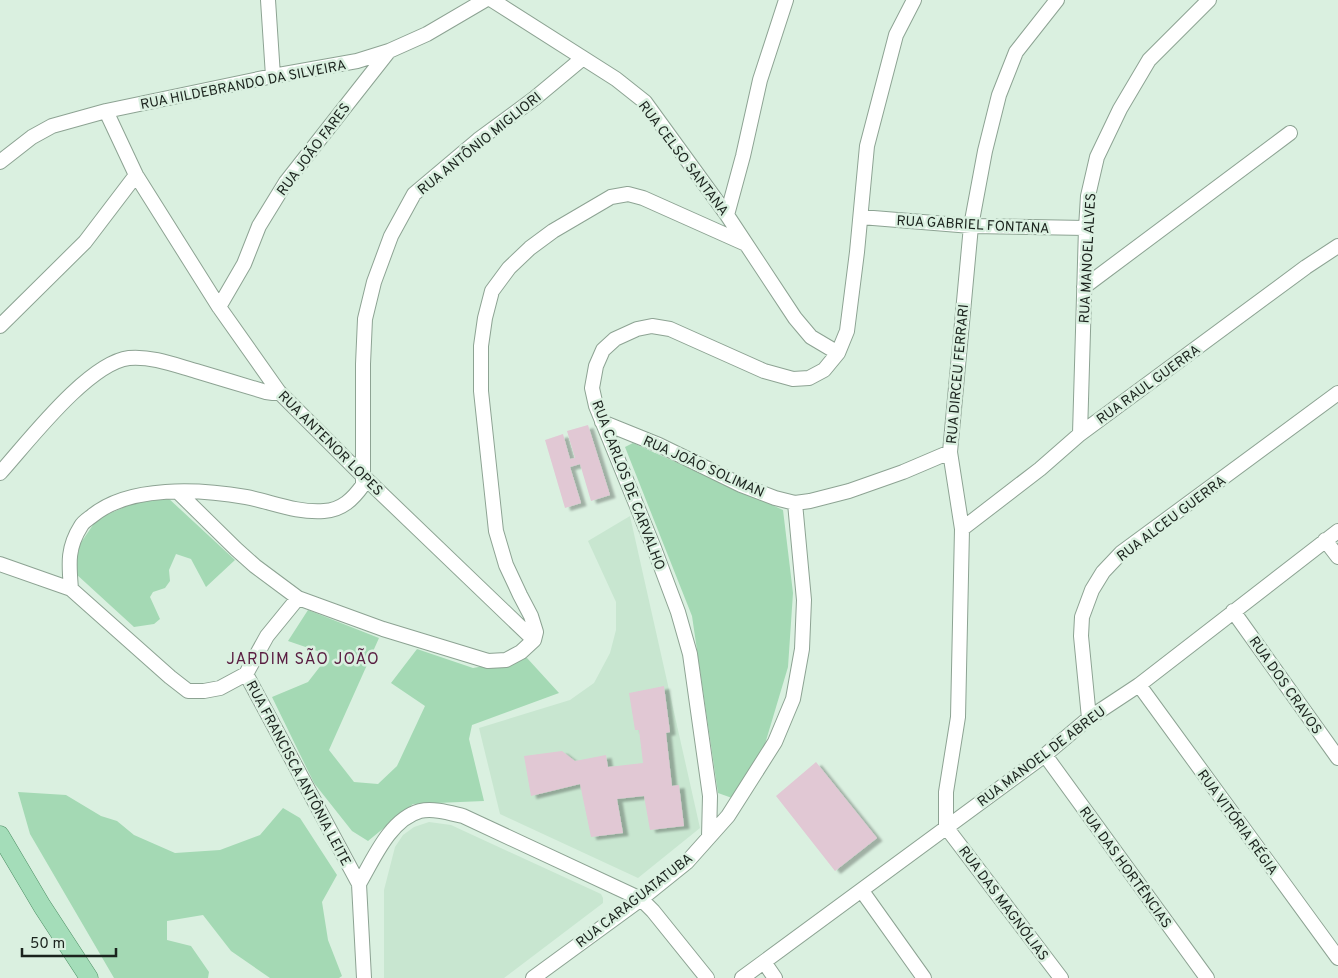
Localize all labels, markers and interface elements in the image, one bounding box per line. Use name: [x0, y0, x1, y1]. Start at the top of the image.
street label: RUA HILDEBRANDO DA SILVEIRA: [139, 57, 348, 114]
street label: RUA ANTÔNIO MIGLIORI: [414, 88, 545, 199]
street label: RUA CELSO SANTANA: [634, 98, 731, 220]
street label: RUA JOÃO FARES: [274, 100, 355, 200]
street label: RUA MANOEL ALVES: [1077, 192, 1100, 324]
street label: RUA GABRIEL FONTANA: [896, 213, 1050, 238]
street label: RUA DIRCEU FERRARI: [944, 304, 973, 445]
street label: RUA RAUL GUERRA: [1094, 342, 1204, 429]
street label: RUA ANTENOR LOPES: [274, 388, 386, 500]
street label: RUA CARLOS DE CARVALHO: [587, 398, 668, 573]
street label: RUA JOÃO SOLIMAN: [640, 433, 767, 502]
street label: RUA ALCEU GUERRA: [1114, 473, 1230, 566]
street label: RUA DOS CRAVOS: [1245, 634, 1325, 738]
district label: JARDIM SÃO JOÃO: [226, 647, 380, 670]
street label: RUA FRANCISCA ANTÔNIA LEITE: [241, 678, 355, 869]
street label: RUA MANOEL DE ABREU: [974, 703, 1109, 811]
street label: RUA VITÓRIA RÉGIA: [1193, 766, 1282, 879]
street label: RUA DAS HORTÊNCIAS: [1075, 803, 1175, 932]
street label: RUA DAS MAGNÓLIAS: [954, 843, 1052, 965]
street label: RUA CARAGUATATUBA: [573, 850, 697, 952]
scale bar: [22, 926, 116, 958]
text: 50 m: [30, 935, 65, 954]

